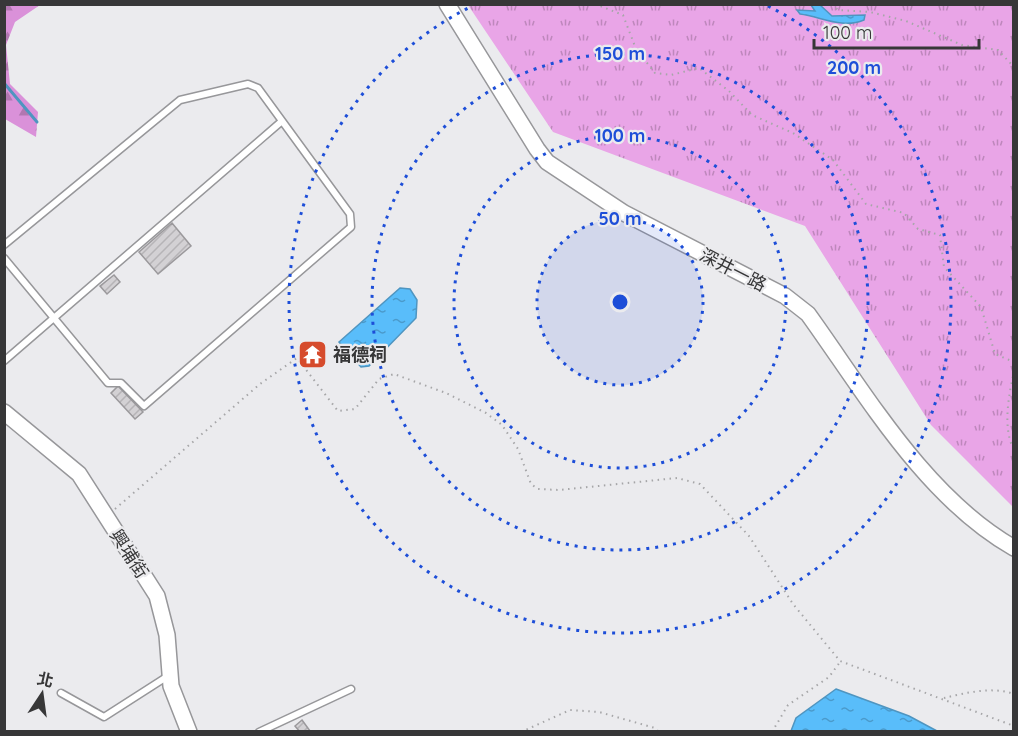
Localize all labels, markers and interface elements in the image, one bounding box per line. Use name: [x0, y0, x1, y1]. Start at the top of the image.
scale bar: [814, 12, 979, 50]
text: 100 m: [823, 21, 872, 44]
text: 150 m: [595, 42, 645, 65]
text: 200 m: [827, 56, 881, 79]
text: 100 m: [595, 124, 645, 147]
text: 50 m: [598, 207, 642, 230]
street label: 深井一路: [696, 243, 771, 296]
centre of rings: [610, 292, 630, 312]
temple icon: 福德祠: [296, 339, 328, 371]
place label: 福德祠: [333, 343, 387, 366]
street label: 興埔街: [105, 525, 154, 583]
north arrow: [12, 664, 72, 724]
text: 北: [35, 668, 55, 691]

